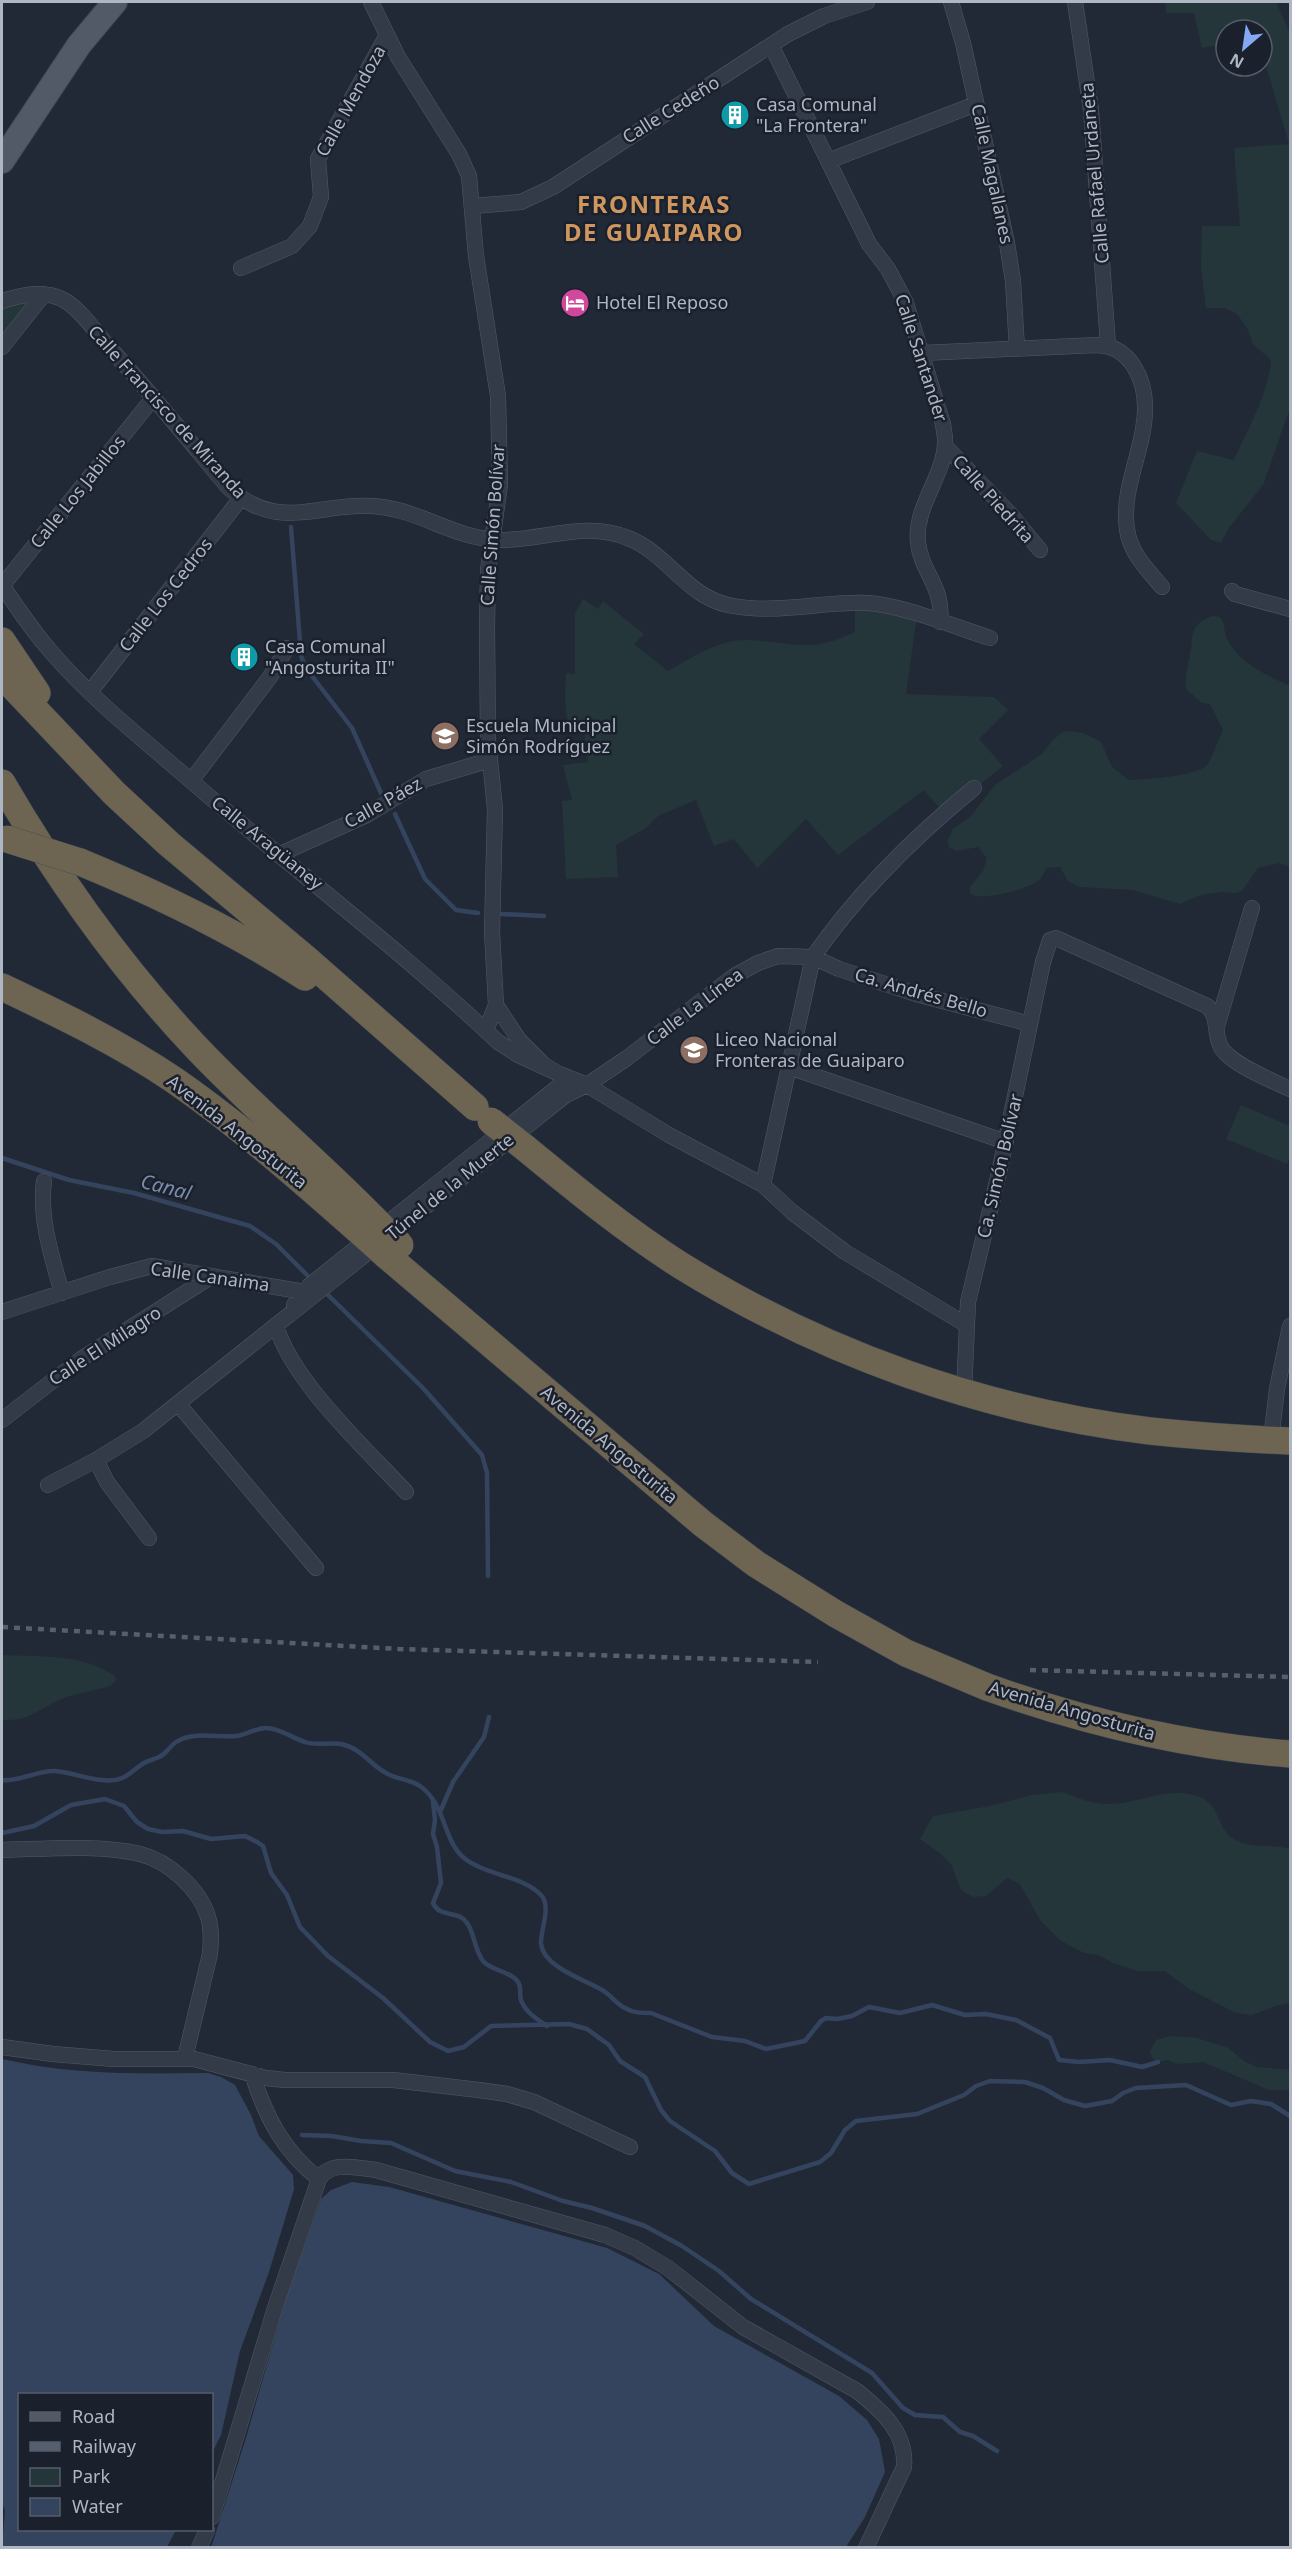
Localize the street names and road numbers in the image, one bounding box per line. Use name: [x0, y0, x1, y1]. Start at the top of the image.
street label: Calle Mendoza: [310, 41, 391, 160]
street label: Calle Cedeño: [617, 70, 724, 149]
street label: Calle Rafael Urdaneta: [1074, 81, 1114, 265]
street label: Calle Magallanes: [966, 102, 1020, 246]
street label: Calle Santander: [890, 291, 954, 425]
street label: Calle Francisco de Miranda: [83, 319, 252, 503]
street label: Calle Los Jabillos: [24, 430, 130, 553]
street label: Calle Simón Bolívar: [474, 443, 510, 607]
street label: Calle Piedrita: [948, 449, 1040, 548]
street label: Calle Los Cedros: [113, 532, 217, 656]
street label: Calle Páez: [340, 771, 426, 833]
street label: Calle Aragüaney: [207, 790, 329, 895]
street label: Calle La Línea: [641, 962, 748, 1050]
street label: Ca. Andrés Bello: [852, 962, 991, 1022]
street label: Avenida Angosturita: [162, 1069, 313, 1194]
street label: Ca. Simón Bolívar: [971, 1091, 1027, 1240]
street label: Túnel de la Muerte: [380, 1127, 518, 1245]
street label: Calle Canaima: [149, 1256, 271, 1296]
street label: Calle El Milagro: [44, 1300, 165, 1391]
street label: Avenida Angosturita: [536, 1380, 683, 1509]
street label: Avenida Angosturita: [986, 1675, 1158, 1745]

